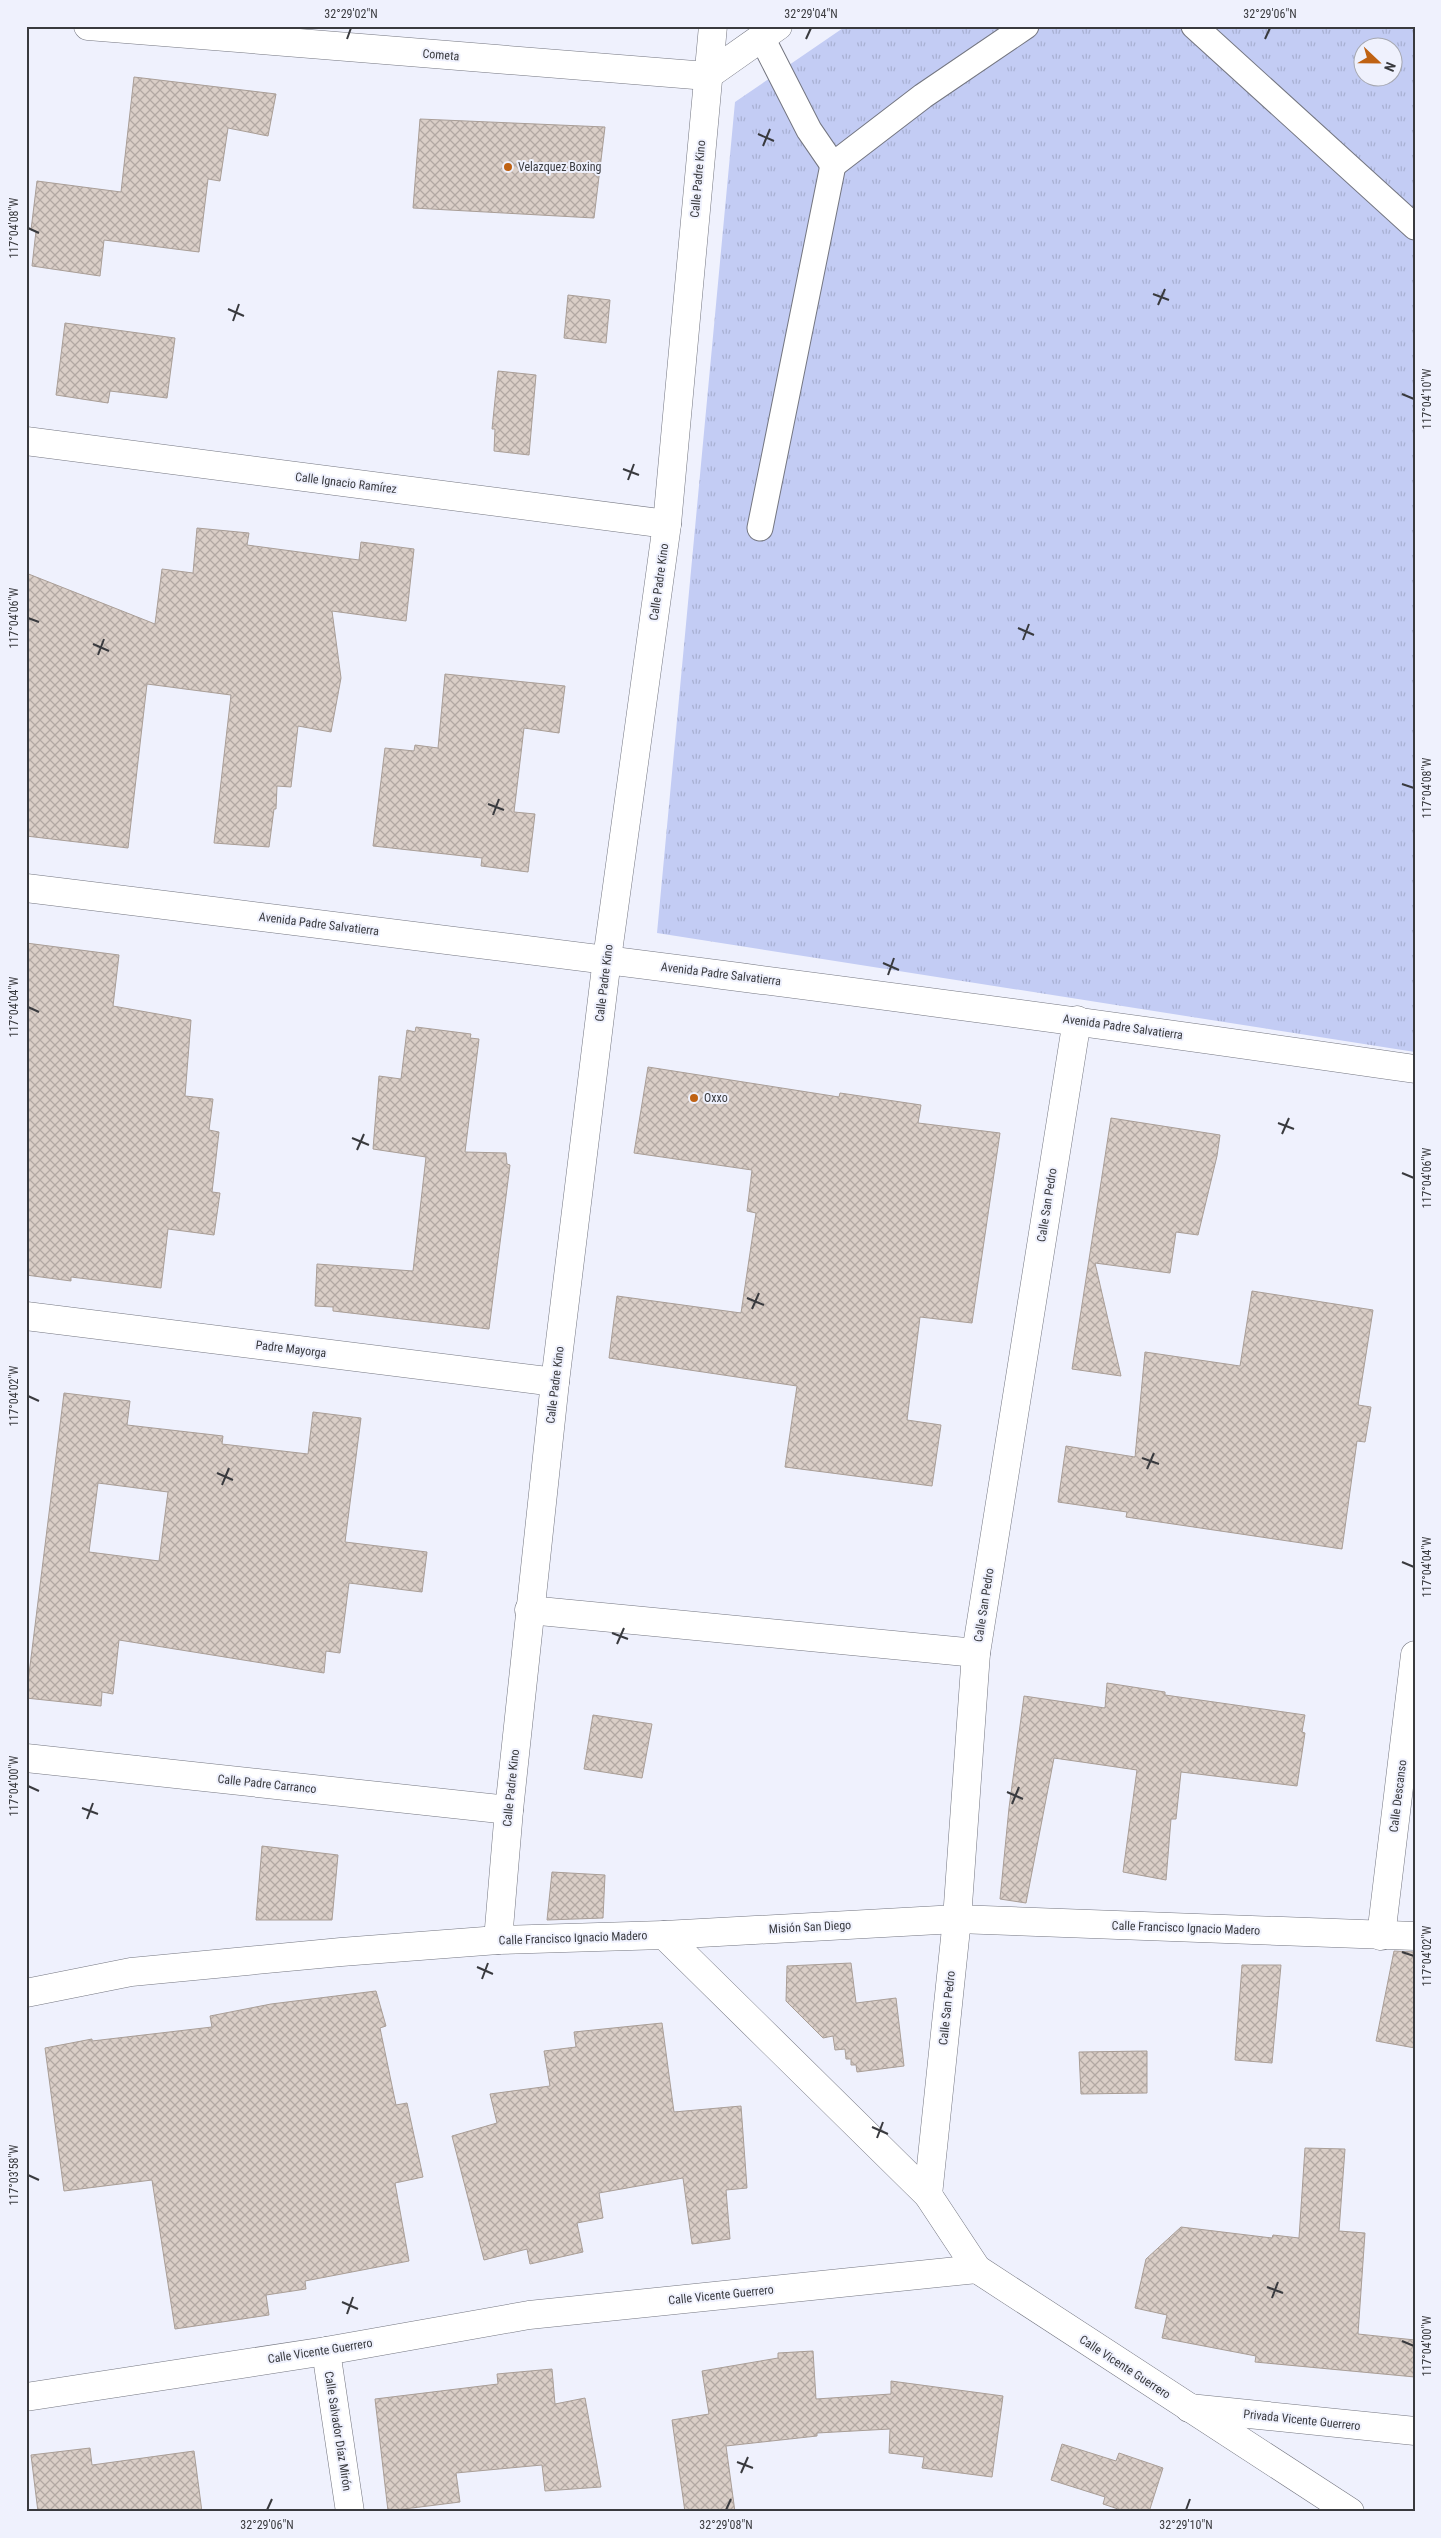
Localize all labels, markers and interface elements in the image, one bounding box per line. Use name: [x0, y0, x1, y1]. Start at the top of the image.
text: 32°29'02"N: [324, 7, 378, 21]
text: 32°29'04"N: [784, 7, 838, 21]
text: 32°29'06"N: [1243, 7, 1297, 21]
north arrow: [1354, 38, 1404, 88]
street label: Cometa: [422, 46, 460, 64]
text: N: [1381, 60, 1399, 74]
street label: Calle Padre Kino: [688, 140, 708, 218]
place label: Velazquez Boxing: [518, 160, 602, 174]
marker: Velazquez Boxing: [502, 161, 514, 173]
text: 117°04'08"W: [7, 197, 21, 259]
text: 117°04'10"W: [1420, 368, 1434, 430]
street label: Calle Ignacio Ramírez: [294, 470, 398, 496]
street label: Calle Padre Kino: [647, 543, 671, 621]
text: 117°04'06"W: [7, 587, 21, 649]
text: 117°04'08"W: [1420, 757, 1434, 819]
street label: Avenida Padre Salvatierra: [258, 910, 380, 938]
street label: Calle Padre Kino: [592, 944, 616, 1022]
street label: Avenida Padre Salvatierra: [660, 960, 782, 988]
text: 117°04'04"W: [7, 976, 21, 1038]
street label: Avenida Padre Salvatierra: [1062, 1012, 1184, 1042]
place label: Oxxo: [704, 1091, 728, 1105]
marker: Oxxo: [688, 1092, 700, 1104]
text: 117°04'06"W: [1420, 1147, 1434, 1209]
street label: Calle San Pedro: [1034, 1167, 1060, 1243]
street label: Padre Mayorga: [255, 1338, 327, 1360]
street label: Calle Padre Kino: [543, 1346, 567, 1424]
text: 117°04'02"W: [7, 1365, 21, 1427]
text: 117°04'04"W: [1420, 1536, 1434, 1598]
street label: Calle San Pedro: [971, 1567, 997, 1643]
street label: Calle Padre Kino: [500, 1749, 522, 1827]
text: 117°04'00"W: [7, 1755, 21, 1817]
street label: Calle Descanso: [1387, 1759, 1409, 1833]
street label: Calle Padre Carranco: [217, 1772, 317, 1796]
street label: Misión San Diego: [769, 1918, 851, 1936]
street label: Calle Francisco Ignacio Madero: [1111, 1918, 1261, 1938]
text: 117°04'02"W: [1420, 1925, 1434, 1987]
street label: Calle Francisco Ignacio Madero: [498, 1928, 648, 1948]
street label: Calle San Pedro: [936, 1970, 958, 2046]
text: 117°03'58"W: [7, 2144, 21, 2206]
street label: Calle Vicente Guerrero: [668, 2283, 774, 2307]
text: 117°04'00"W: [1420, 2315, 1434, 2377]
street label: Calle Vicente Guerrero: [1077, 2332, 1173, 2402]
street label: Calle Vicente Guerrero: [267, 2336, 373, 2366]
street label: Calle Salvador Díaz Mirón: [322, 2370, 354, 2492]
street label: Privada Vicente Guerrero: [1243, 2407, 1361, 2433]
text: 32°29'06"N: [240, 2518, 294, 2532]
text: 32°29'08"N: [699, 2518, 753, 2532]
text: 32°29'10"N: [1159, 2518, 1213, 2532]

